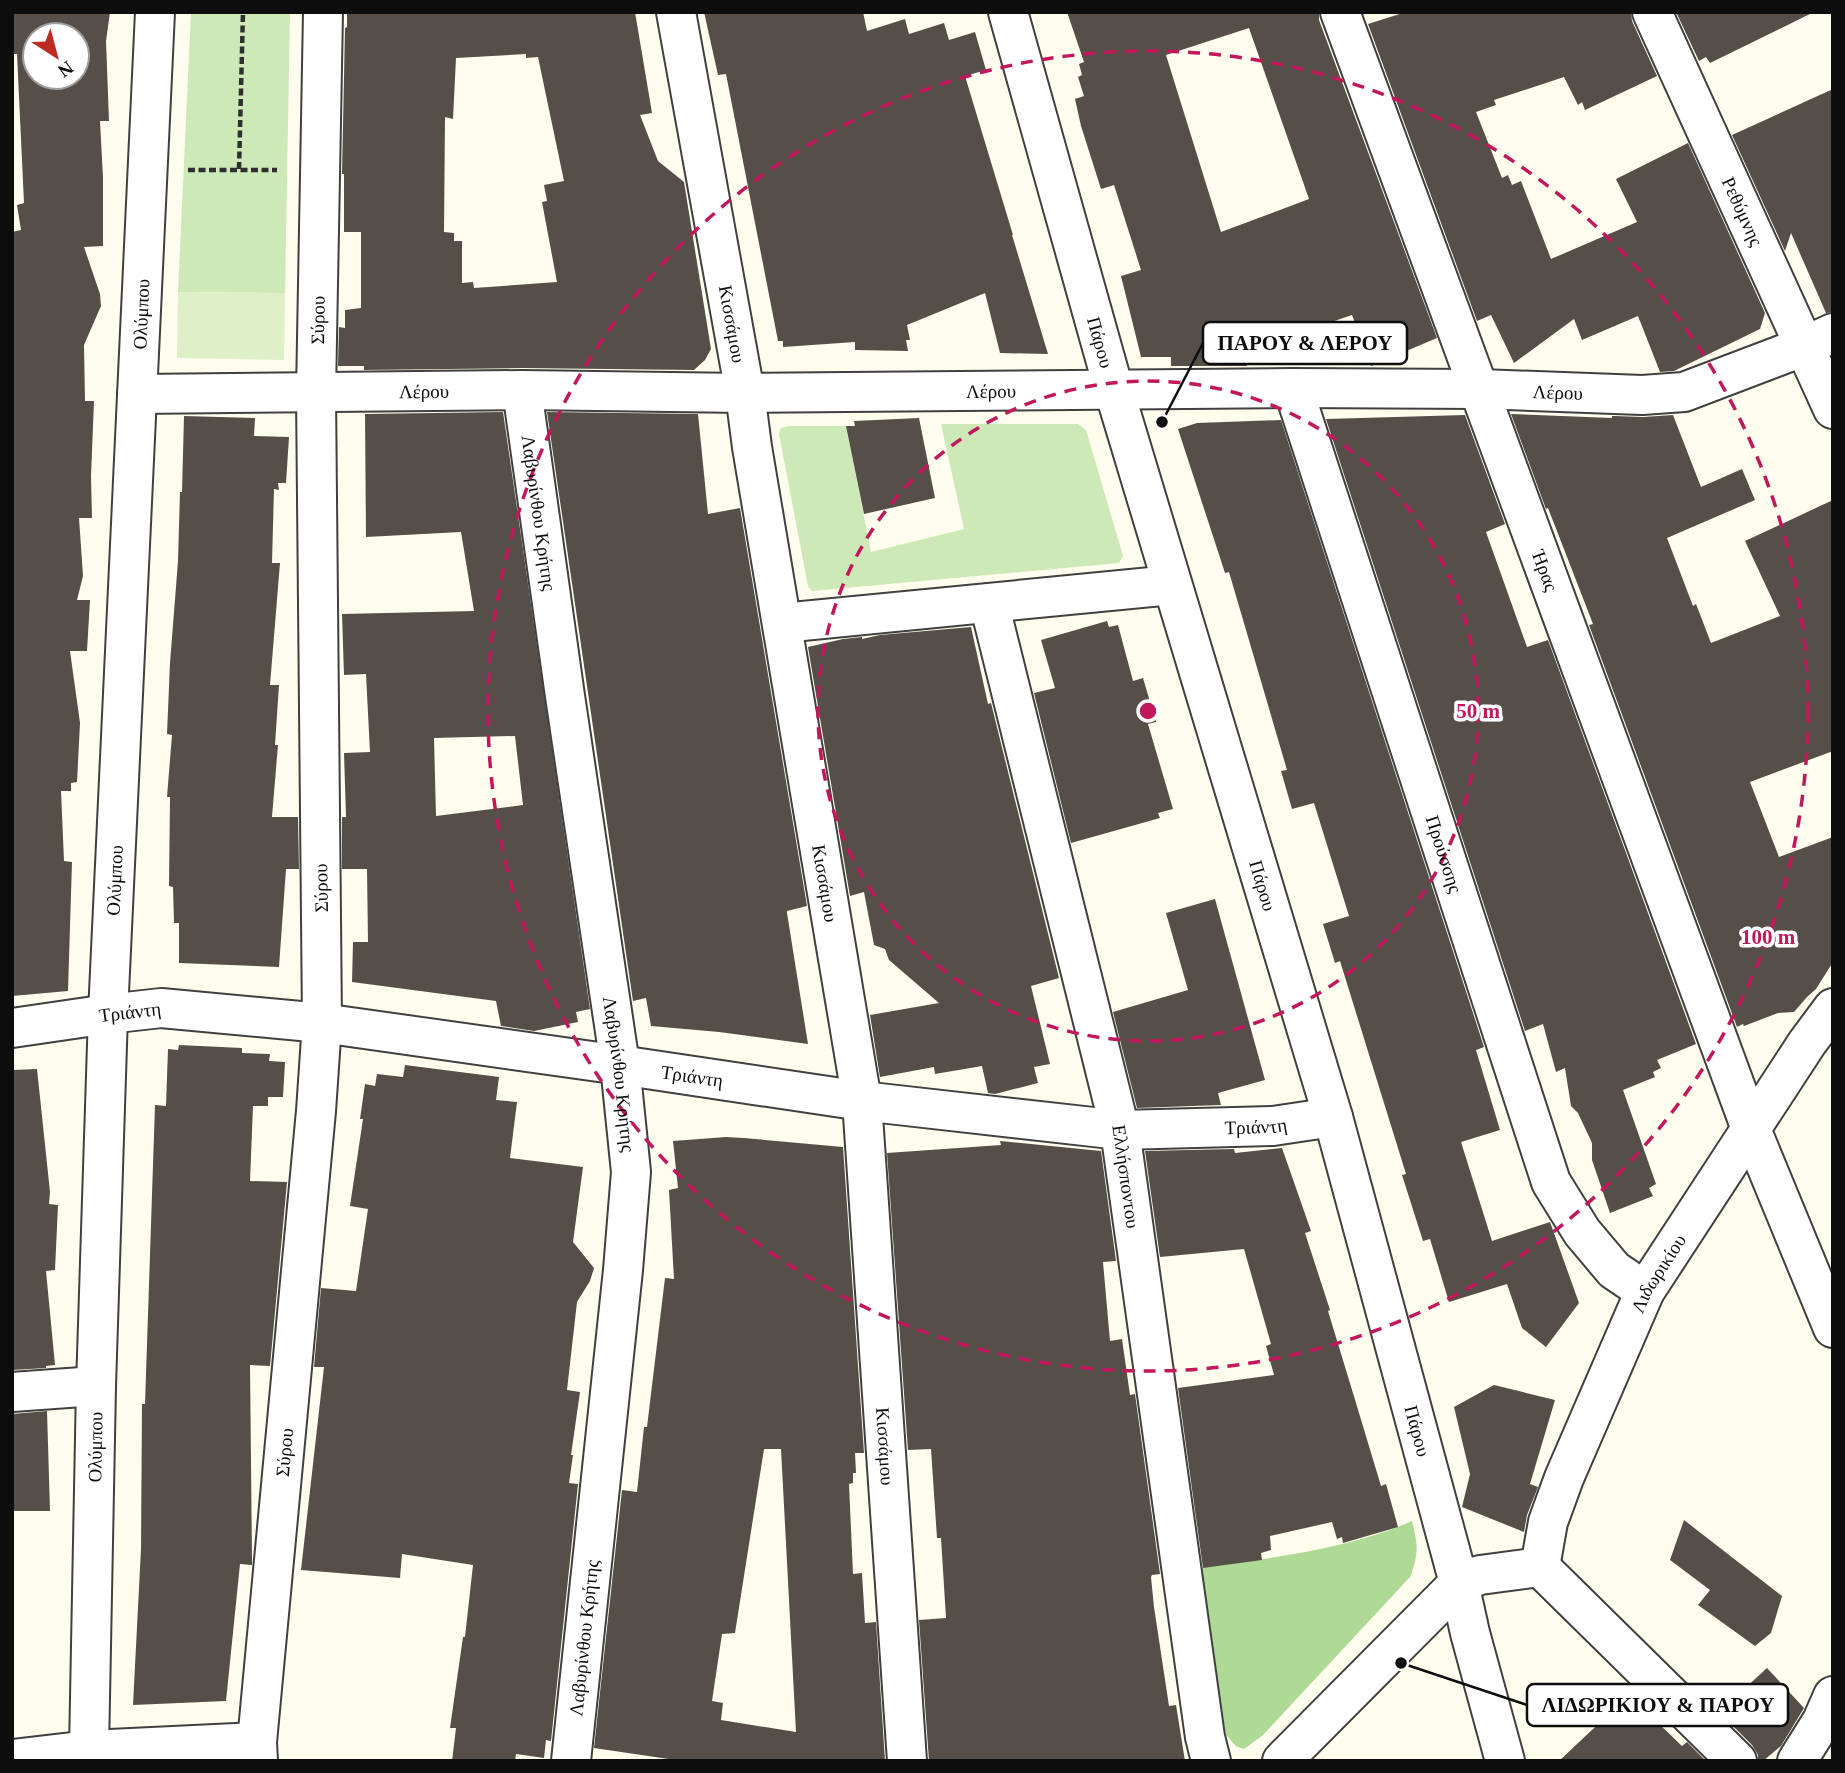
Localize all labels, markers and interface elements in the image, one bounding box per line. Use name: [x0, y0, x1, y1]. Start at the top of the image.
north arrow: [21, 21, 91, 91]
text: N: [54, 57, 77, 82]
street label: Ρεθύμνης: [1718, 174, 1768, 249]
street label: Ολύμπου: [129, 278, 153, 350]
street label: Κισσάμου: [715, 283, 750, 364]
street label: Σύρου: [306, 295, 328, 345]
street label: Πάρου: [1083, 314, 1118, 370]
callout: ΠΑΡΟΥ & ΛΕΡΟΥ: [1203, 322, 1407, 364]
text: ΠΑΡΟΥ & ΛΕΡΟΥ: [1218, 331, 1392, 355]
street label: Λέρου: [399, 380, 449, 402]
street label: Λέρου: [966, 380, 1016, 401]
street label: Λέρου: [1532, 380, 1583, 403]
street label: Λαβυρίνθου Κρήτης: [518, 434, 561, 593]
street label: Ήρας: [1528, 546, 1563, 594]
centre of rings: [1136, 699, 1160, 723]
text: 50 m: [1456, 699, 1500, 723]
street label: Προύσσης: [1422, 813, 1467, 896]
street label: Κισσάμου: [809, 843, 842, 924]
street label: Ολύμπου: [102, 845, 126, 916]
street label: Πάρου: [1246, 857, 1281, 913]
street label: Σύρου: [310, 863, 332, 913]
text: 100 m: [1741, 925, 1796, 949]
street label: Λαβυρίνθου Κρήτης: [599, 995, 639, 1154]
street label: Τριάντη: [97, 998, 162, 1026]
street label: Τριάντη: [660, 1061, 725, 1091]
street label: Τριάντη: [1224, 1114, 1288, 1138]
street label: Ελλήσποντου: [1109, 1123, 1144, 1230]
street label: Λιδωρικίου: [1626, 1230, 1690, 1316]
street label: Πάρου: [1401, 1403, 1435, 1459]
street label: Κισσάμου: [872, 1407, 899, 1486]
street label: Ολύμπου: [84, 1411, 106, 1483]
street label: Σύρου: [271, 1427, 297, 1478]
street label: Λαβυρίνθου Κρήτης: [565, 1558, 603, 1717]
callout: ΛΙΔΩΡΙΚΙΟΥ & ΠΑΡΟΥ: [1527, 1684, 1788, 1726]
text: ΛΙΔΩΡΙΚΙΟΥ & ΠΑΡΟΥ: [1542, 1693, 1774, 1717]

